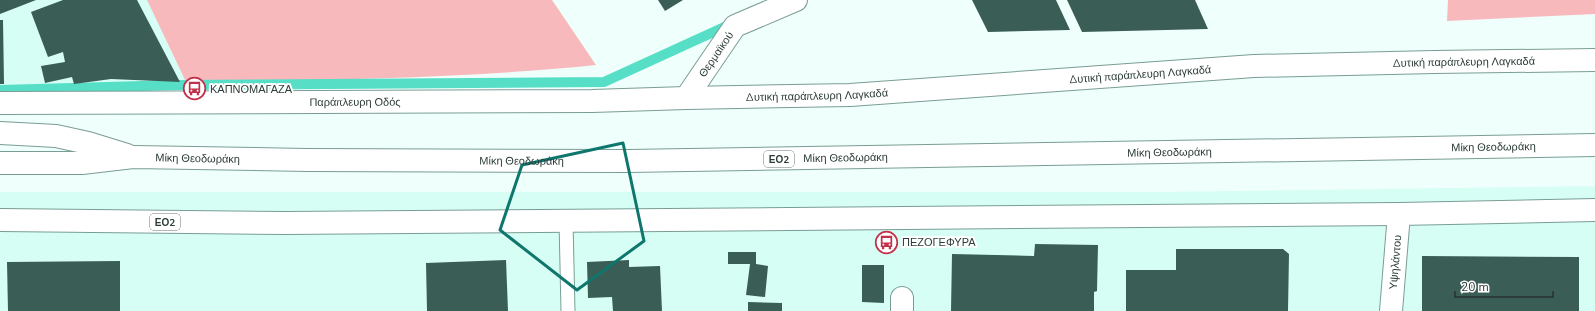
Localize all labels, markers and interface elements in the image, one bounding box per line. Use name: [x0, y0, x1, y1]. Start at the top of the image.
street label: Θερμαϊκού: [695, 29, 737, 80]
street label: Δυτική παράπλευρη Λαγκαδά: [1393, 54, 1536, 71]
street label: Δυτική παράπλευρη Λαγκαδά: [1069, 62, 1212, 87]
bus stop icon: ΚΑΠΝΟΜΑΓΑΖΑ: [182, 76, 208, 102]
place label: ΚΑΠΝΟΜΑΓΑΖΑ: [210, 82, 293, 97]
street label: Δυτική παράπλευρη Λαγκαδά: [746, 85, 889, 105]
street label: Παράπλευρη Οδός: [309, 95, 401, 110]
street label: Μίκη Θεοδωράκη: [1451, 139, 1536, 155]
street label: Μίκη Θεοδωράκη: [1127, 144, 1212, 161]
street label: Μίκη Θεοδωράκη: [155, 150, 240, 167]
street label: Μίκη Θεοδωράκη: [803, 150, 888, 166]
road number: ΕΟ2: [764, 151, 794, 167]
street label: Μίκη Θεοδωράκη: [479, 154, 564, 169]
road number: ΕΟ2: [150, 214, 180, 230]
bus stop icon: ΠΕΖΟΓΕΦΥΡΑ: [874, 229, 900, 255]
street label: Υψηλάντου: [1386, 234, 1405, 290]
place label: ΠΕΖΟΓΕΦΥΡΑ: [902, 235, 976, 250]
scale bar: [1455, 273, 1553, 299]
text: 20 m: [1461, 279, 1489, 295]

